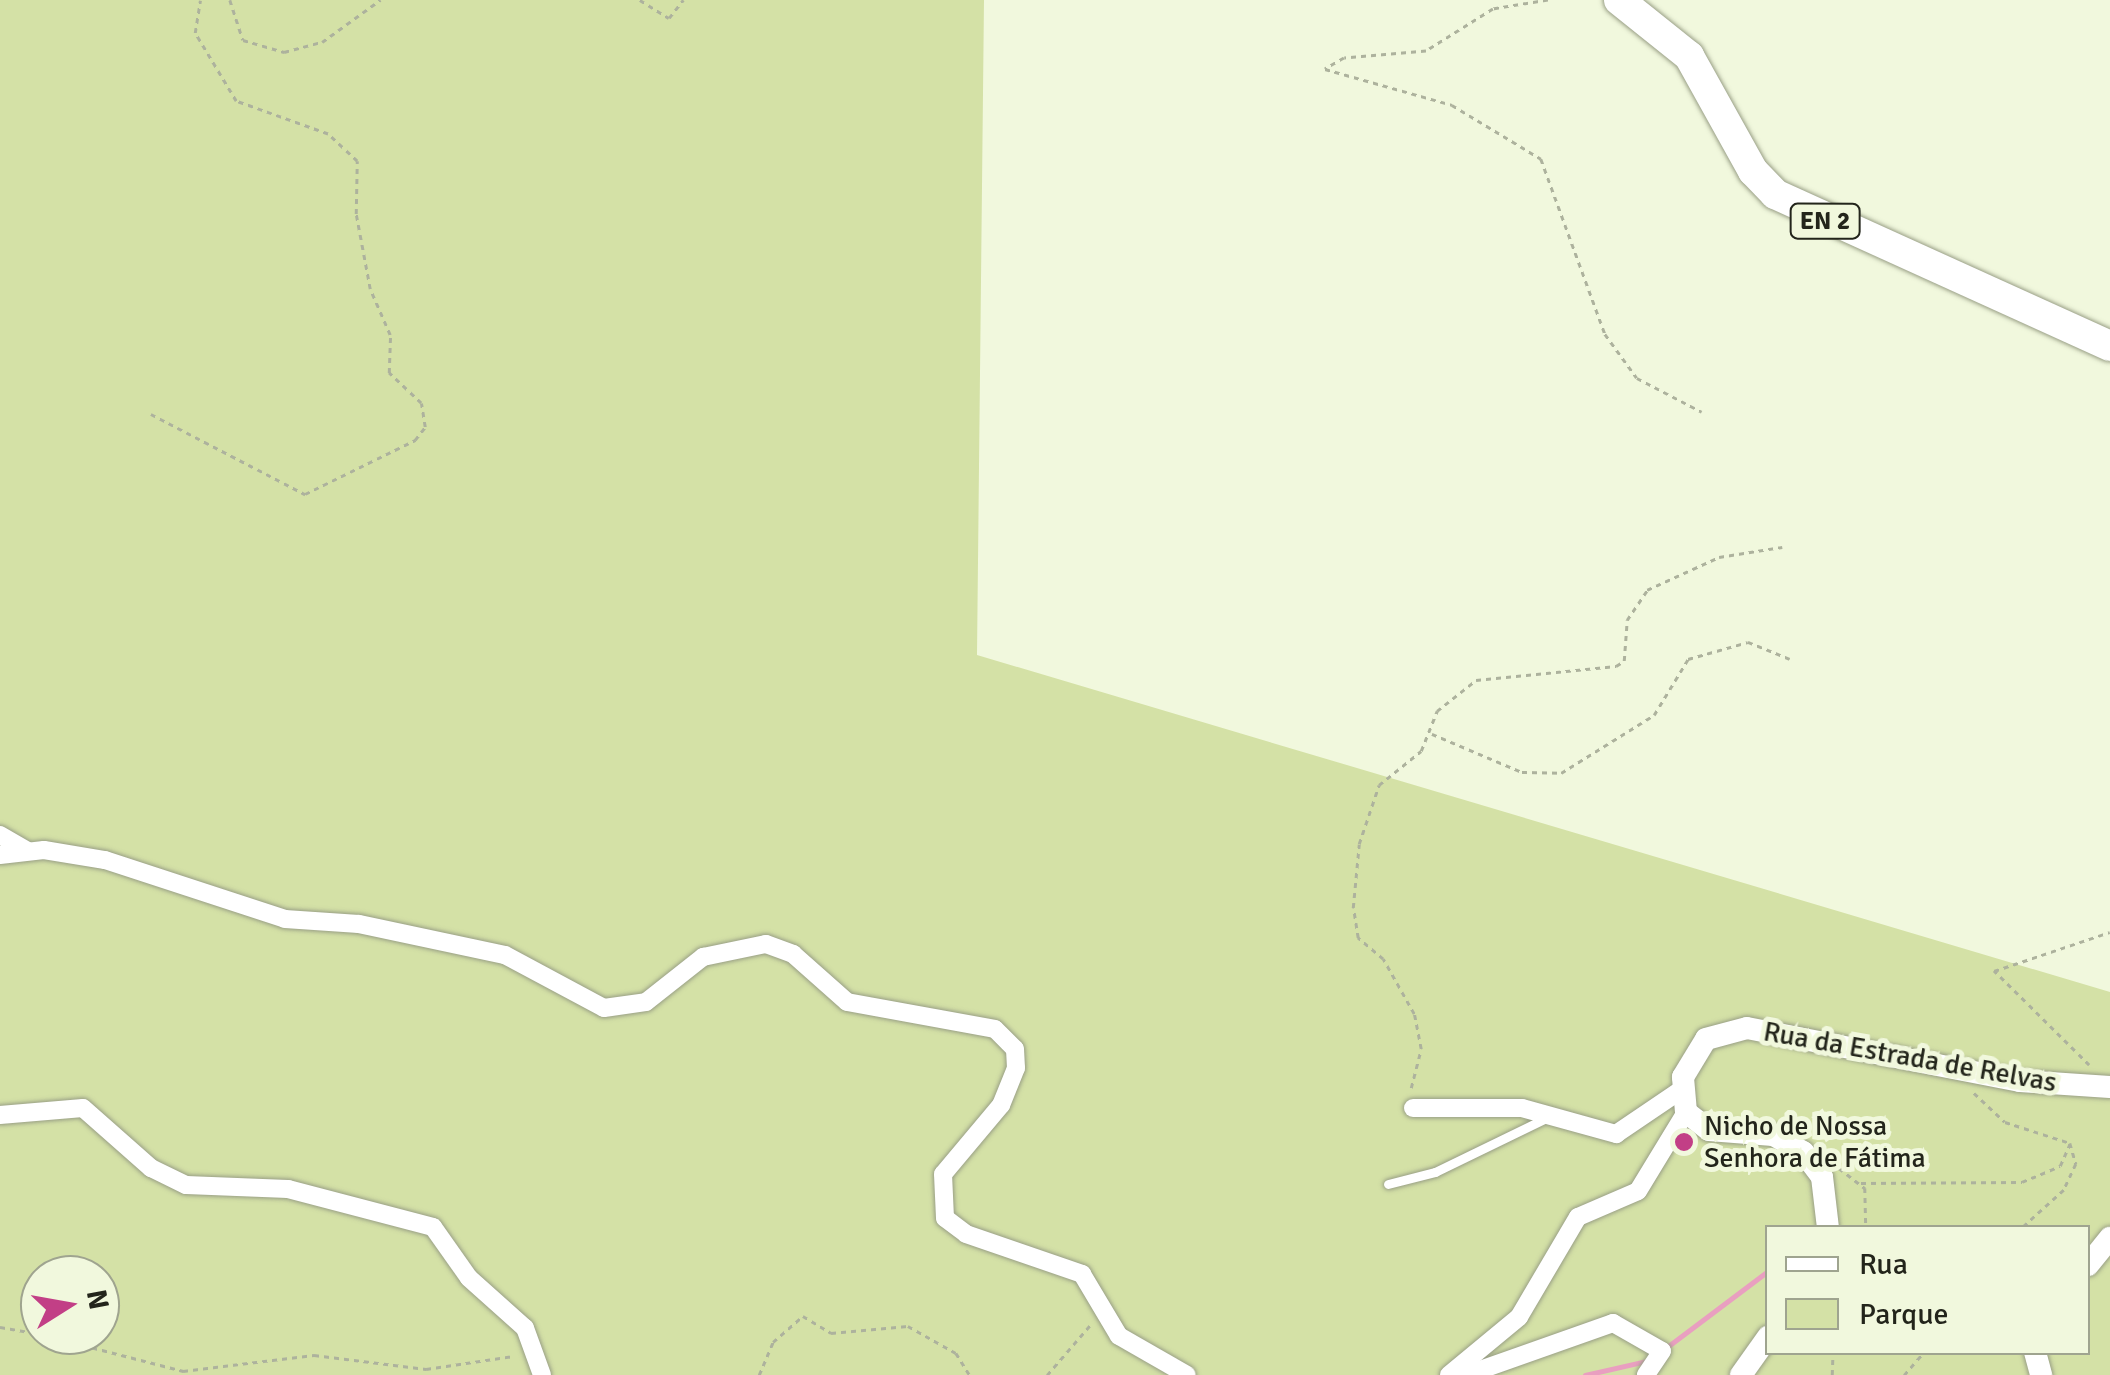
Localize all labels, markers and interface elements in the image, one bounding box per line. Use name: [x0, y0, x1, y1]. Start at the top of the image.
road number: EN 2: [1788, 201, 1862, 241]
street label: Rua da Estrada de Relvas: [1761, 1015, 2059, 1099]
place label: Nicho de Nossa Senhora de Fátima: [1704, 1109, 1926, 1175]
marker: Nicho de Nossa Senhora de Fátima: [1673, 1131, 1695, 1153]
legend: [1765, 1225, 2090, 1355]
text: Rua: [1859, 1246, 1908, 1283]
north arrow: [20, 1255, 120, 1355]
text: N: [79, 1287, 116, 1312]
text: Parque: [1859, 1296, 1949, 1333]

